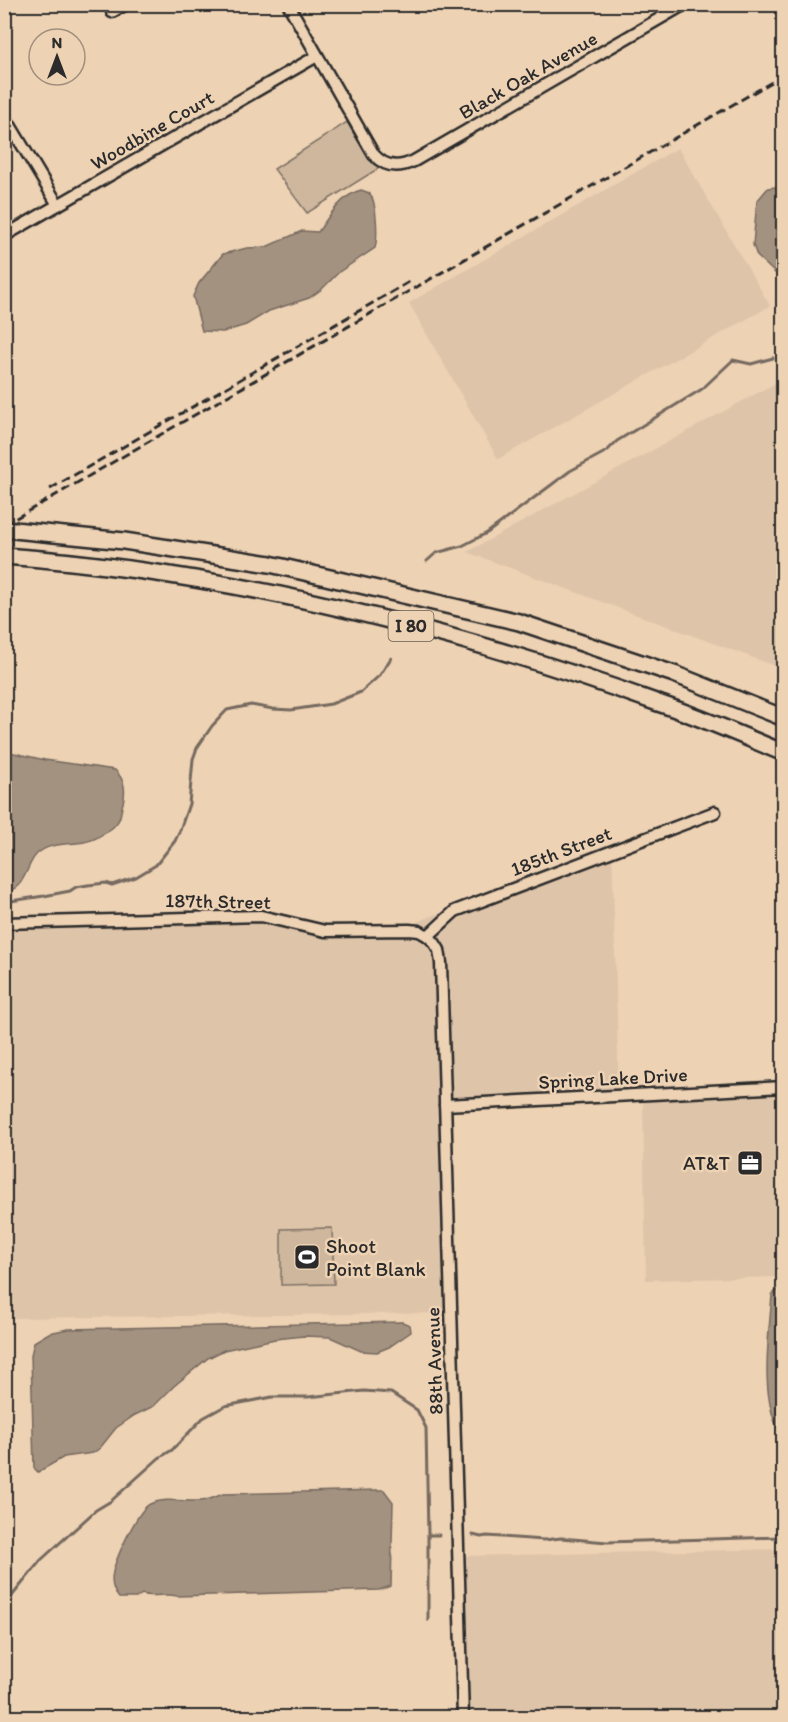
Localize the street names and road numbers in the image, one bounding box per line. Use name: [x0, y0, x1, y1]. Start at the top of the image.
street label: Black Oak Avenue: [455, 26, 601, 124]
street label: Woodbine Court: [86, 85, 218, 175]
road number: I 80: [388, 611, 434, 641]
street label: 185th Street: [507, 821, 615, 881]
street label: 187th Street: [165, 888, 272, 914]
street label: Spring Lake Drive: [538, 1062, 688, 1094]
street label: 88th Avenue: [420, 1307, 448, 1415]

